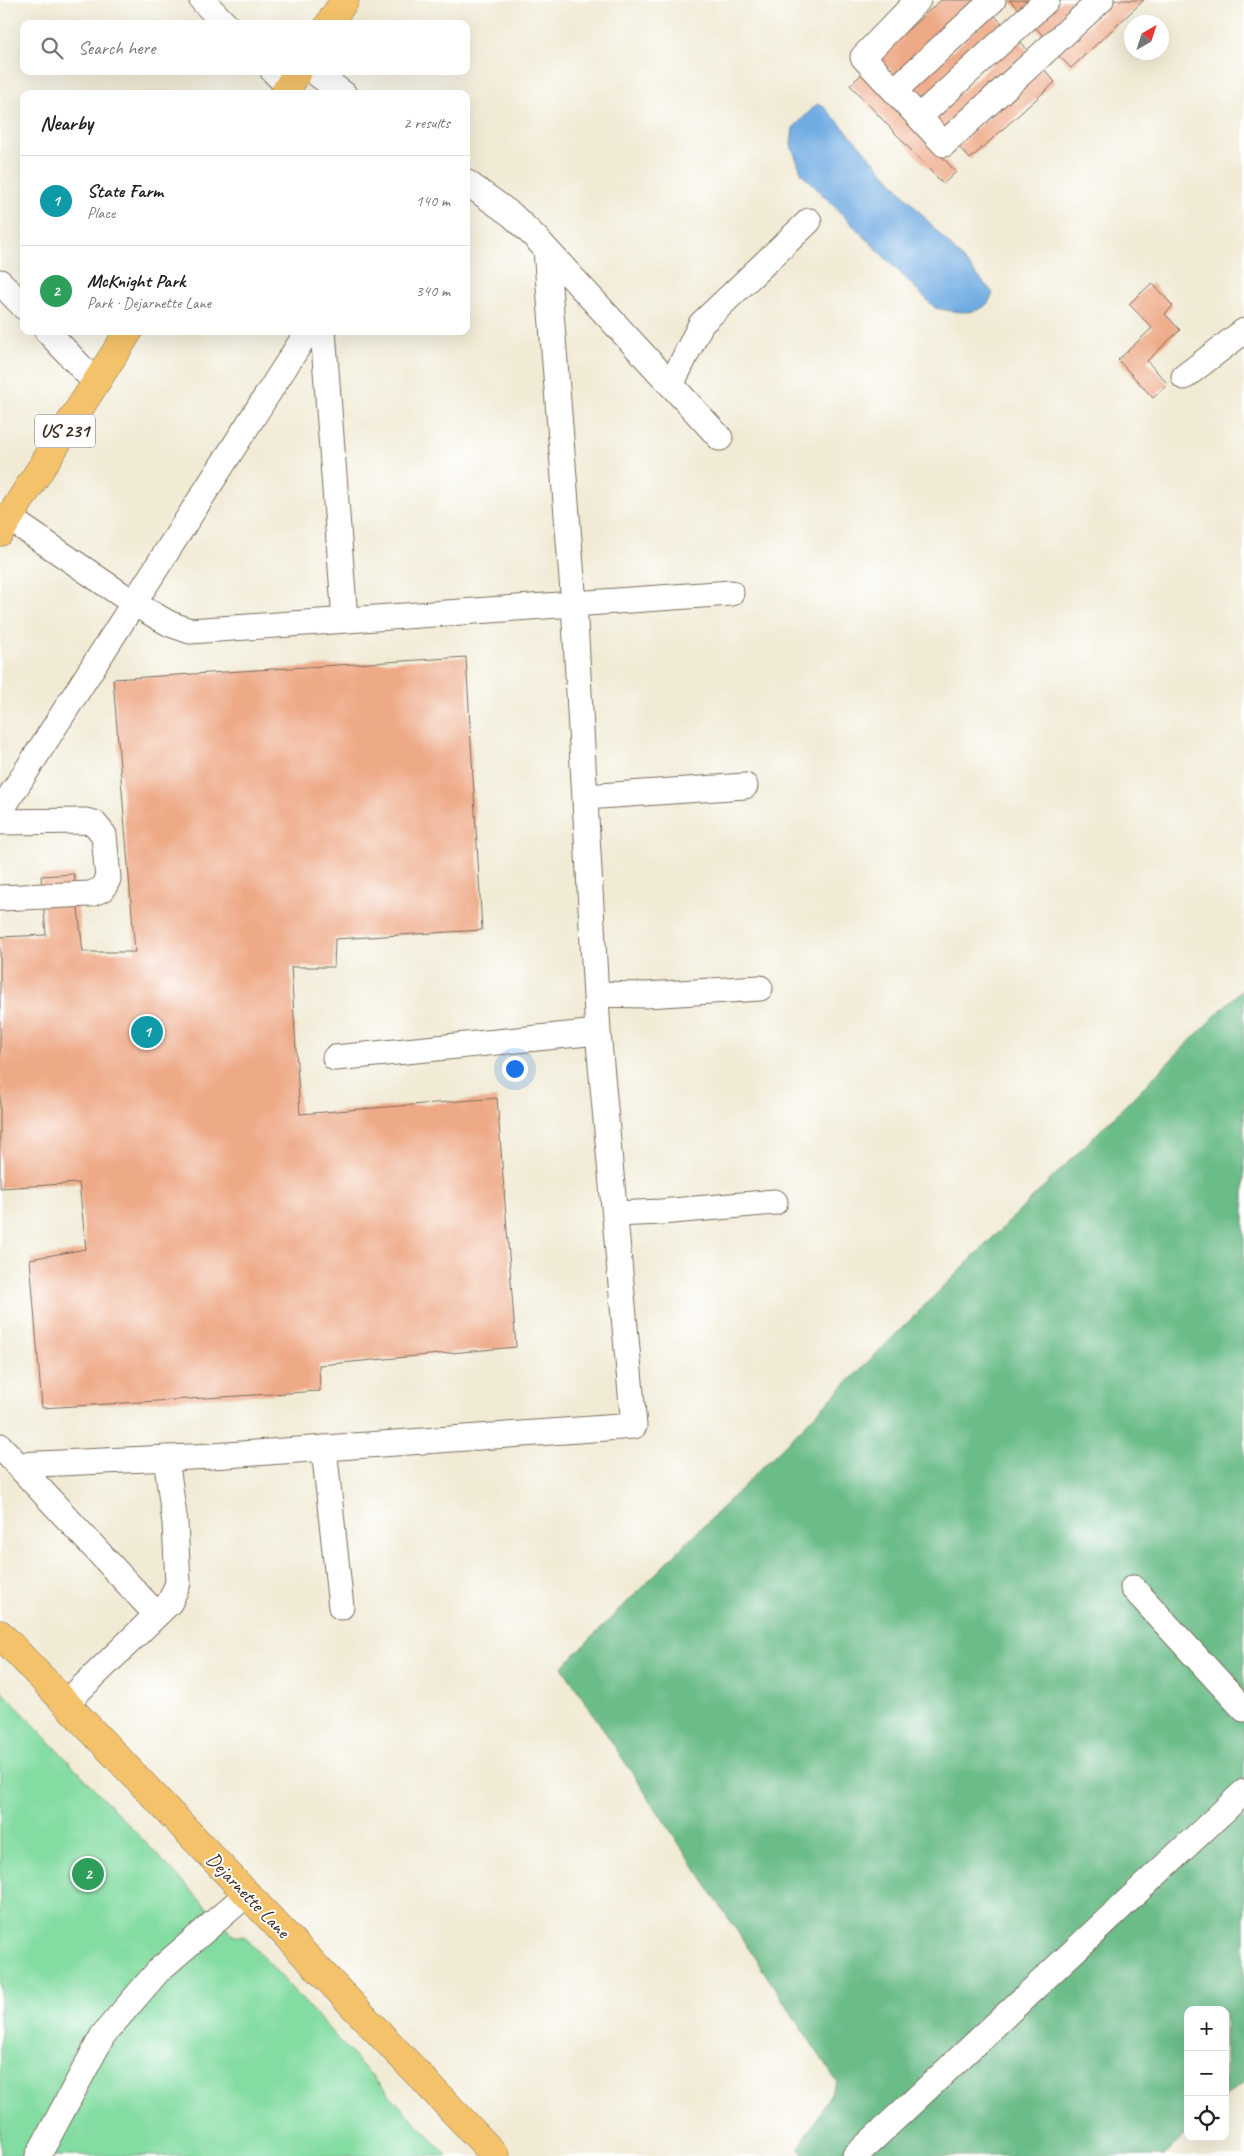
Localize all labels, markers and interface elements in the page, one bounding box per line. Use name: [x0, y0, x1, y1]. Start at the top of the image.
north arrow: [1124, 15, 1169, 60]
search box: [20, 20, 470, 75]
icon: search: [38, 34, 66, 62]
text: Search here: [78, 36, 155, 60]
text: Nearby: [40, 110, 93, 136]
text: 2 results: [403, 113, 450, 133]
text: State Farm: [87, 179, 163, 203]
text: 1: [52, 191, 60, 211]
text: 140 m: [416, 191, 450, 211]
text: Place: [87, 203, 115, 223]
text: McKnight Park: [87, 269, 185, 293]
text: 2: [52, 281, 60, 301]
text: 340 m: [416, 281, 450, 301]
text: Park · Dejarnette Lane: [87, 293, 211, 313]
road number: US 231: [35, 414, 95, 448]
pin: 1: [131, 1013, 163, 1051]
your location: [502, 1056, 528, 1082]
street label: Dejarnette Lane: [201, 1847, 296, 1944]
pin: 2: [72, 1855, 104, 1893]
map controls: [1184, 2006, 1229, 2141]
button: +: [1184, 2006, 1229, 2051]
button: −: [1184, 2051, 1229, 2096]
button: locate: [1184, 2096, 1229, 2141]

